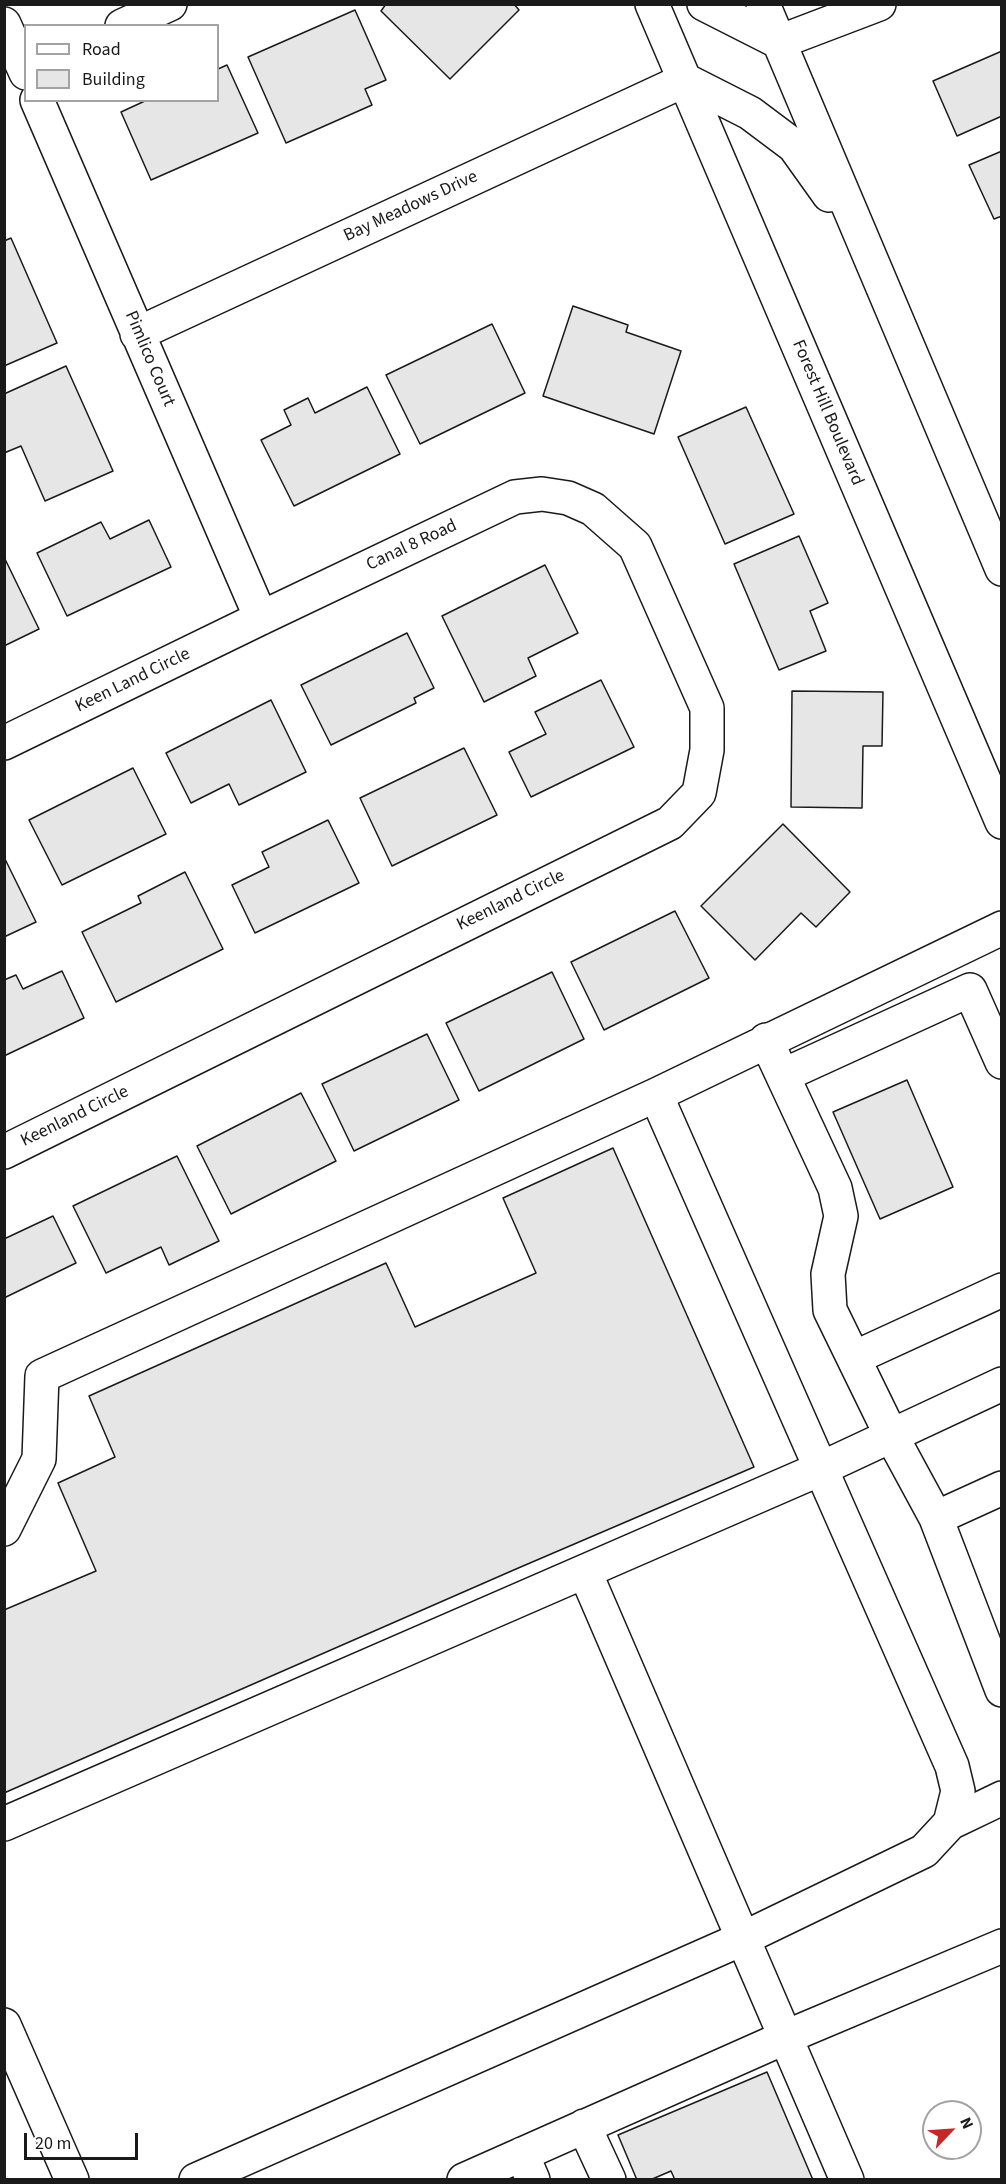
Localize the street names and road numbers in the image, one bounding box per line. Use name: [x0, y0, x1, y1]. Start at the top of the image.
street label: Bay Meadows Drive: [341, 167, 481, 247]
street label: Pimlico Court: [119, 308, 179, 410]
street label: Forest Hill Boulevard: [787, 337, 867, 489]
street label: Canal 8 Road: [363, 516, 461, 576]
street label: Keen Land Circle: [72, 644, 194, 718]
street label: Keenland Circle: [453, 866, 569, 936]
street label: Keenland Circle: [17, 1082, 133, 1152]

